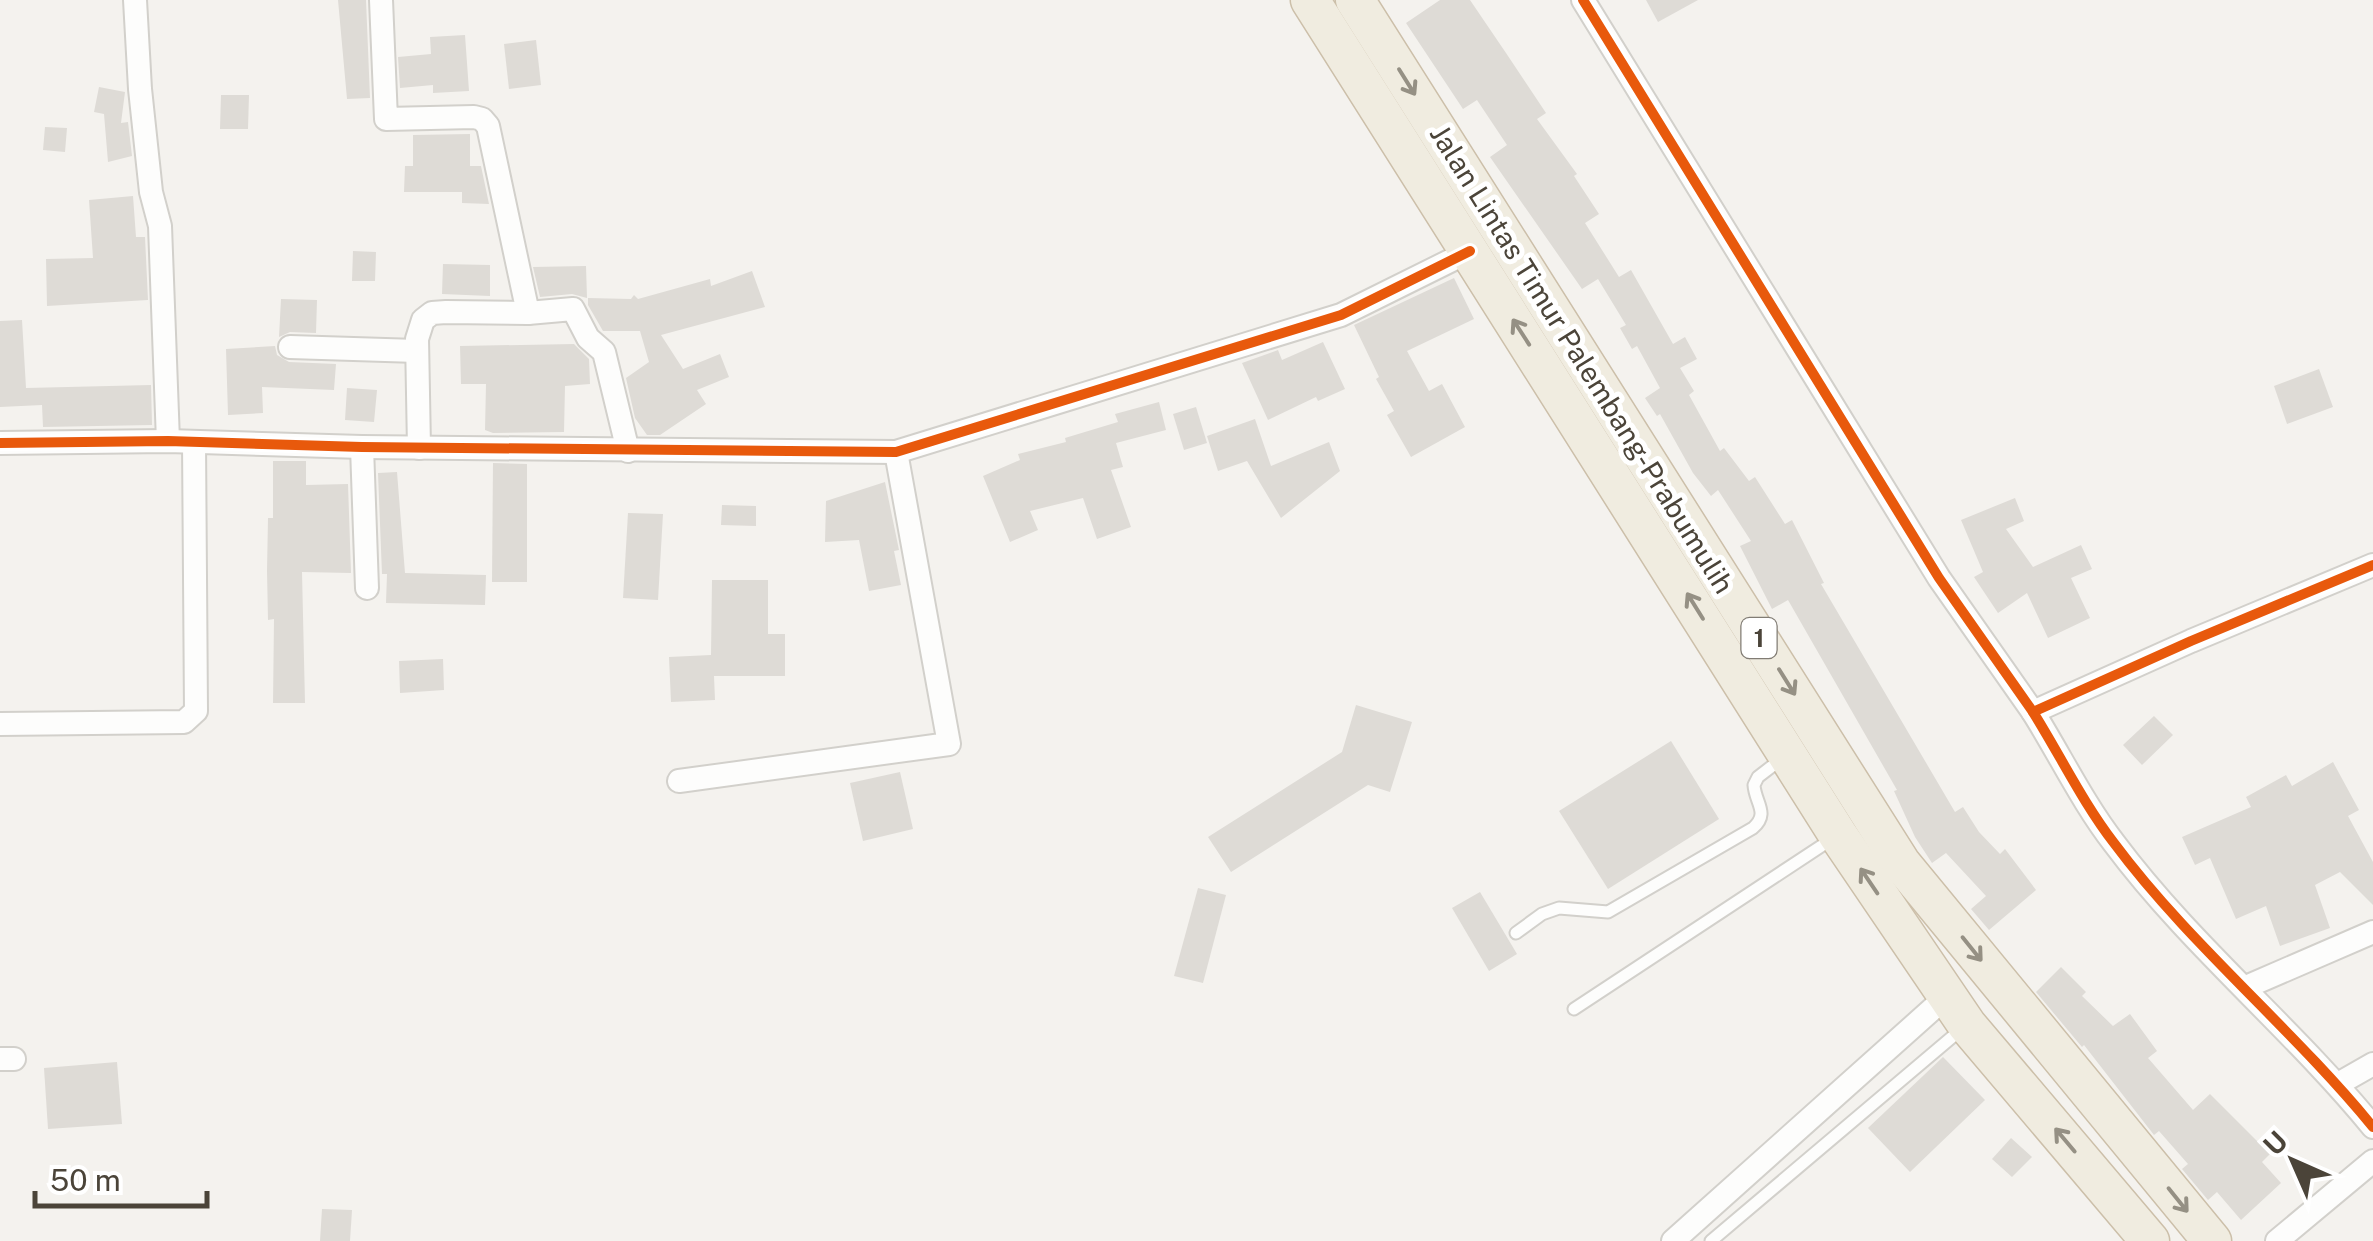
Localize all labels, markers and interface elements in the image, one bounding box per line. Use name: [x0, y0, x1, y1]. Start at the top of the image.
one-way arrow: [1396, 68, 1417, 96]
street label: Jalan Lintas Timur Palembang-Prabumulih: [1424, 118, 1741, 599]
one-way arrow: [1511, 318, 1532, 346]
one-way arrow: [1684, 593, 1705, 621]
road number: 1: [1742, 618, 1776, 658]
one-way arrow: [1776, 667, 1797, 696]
one-way arrow: [1859, 867, 1880, 895]
one-way arrow: [1961, 935, 1983, 961]
north arrow: [2243, 1111, 2343, 1211]
text: U: [2256, 1124, 2294, 1162]
one-way arrow: [2054, 1127, 2076, 1153]
scale bar: [35, 1146, 208, 1208]
text: 50 m: [50, 1162, 121, 1198]
one-way arrow: [2167, 1186, 2189, 1212]

